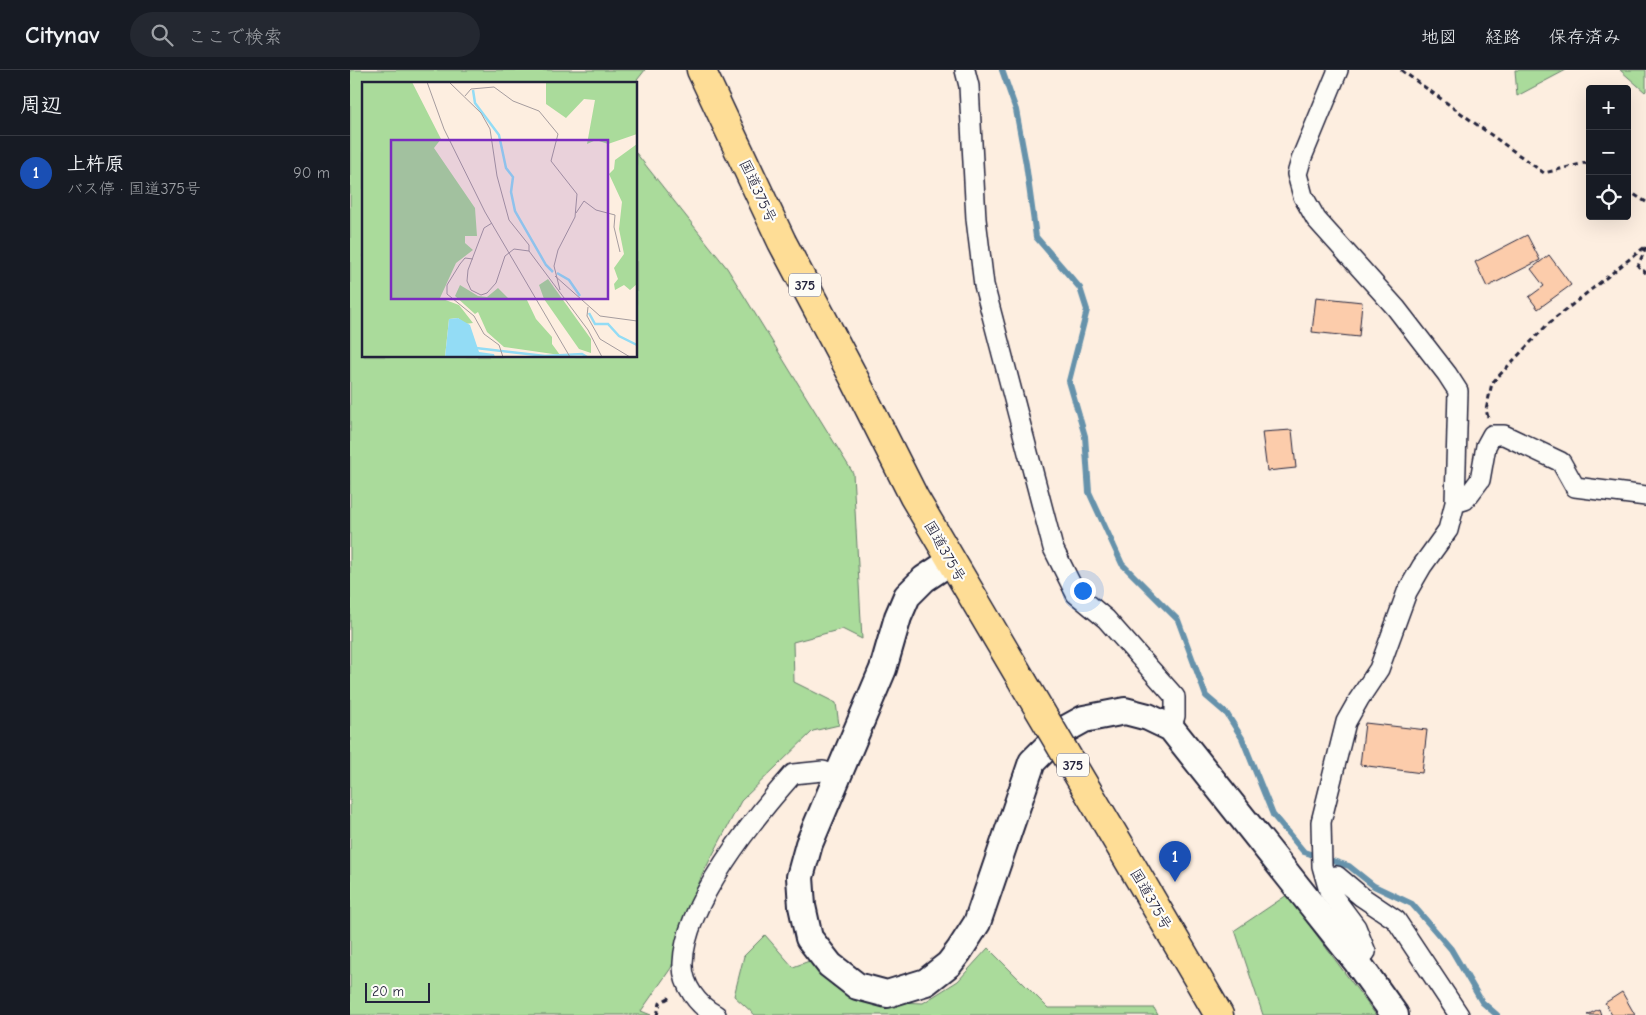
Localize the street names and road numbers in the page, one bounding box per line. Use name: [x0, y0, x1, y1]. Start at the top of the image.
street label: 国道375号: [736, 156, 780, 226]
road number: 375: [789, 274, 821, 296]
street label: 国道375号: [920, 517, 970, 585]
road number: 375: [1057, 754, 1089, 776]
street label: 国道375号: [1126, 865, 1176, 933]

